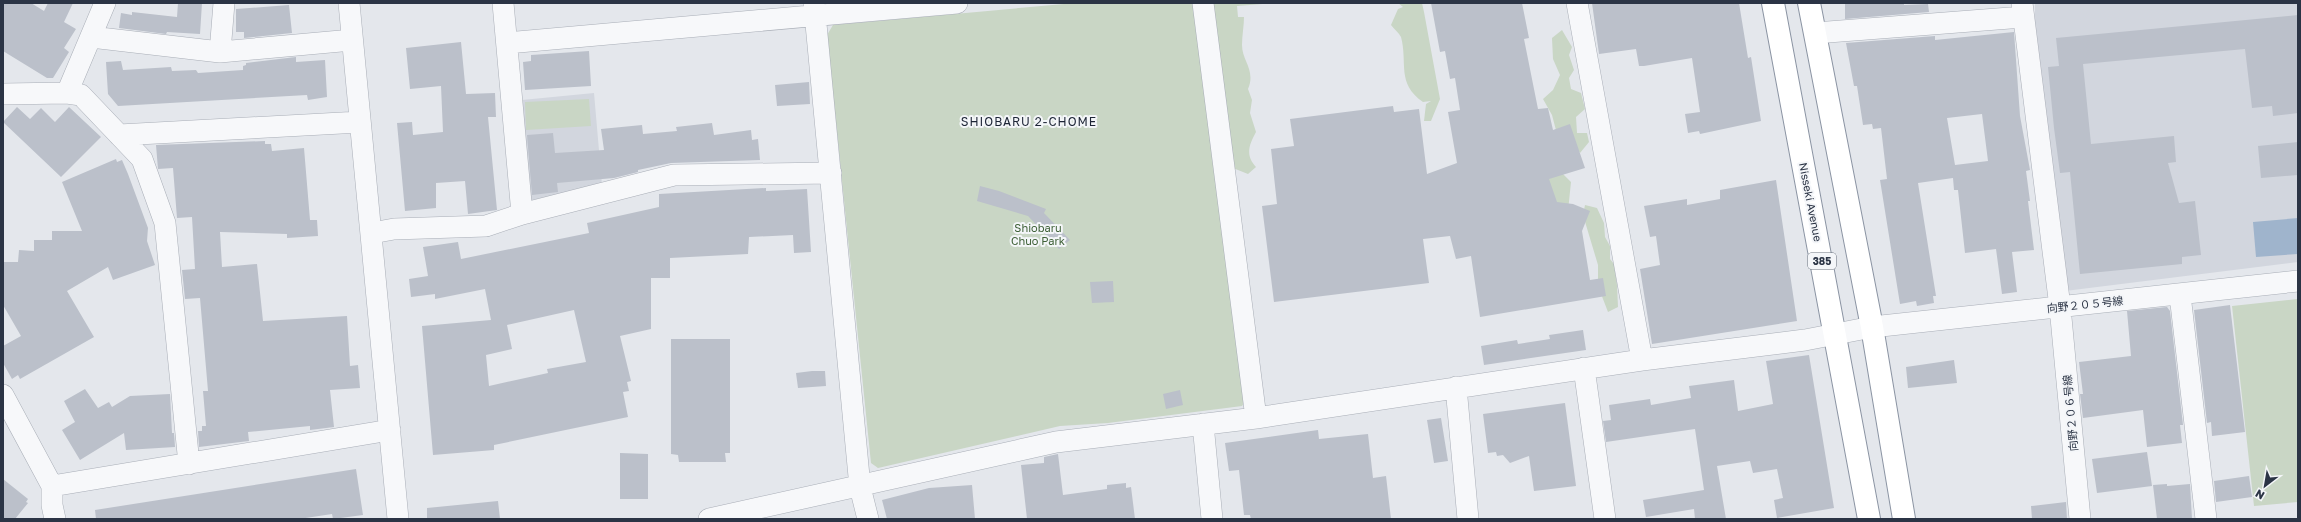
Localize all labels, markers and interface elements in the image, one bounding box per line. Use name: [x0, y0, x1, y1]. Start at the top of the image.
district label: SHIOBARU 2-CHOME: [961, 114, 1097, 129]
street label: Nisseki Avenue: [1797, 161, 1825, 243]
park label: Shiobaru Chuo Park: [1011, 221, 1065, 247]
road number: 385: [1808, 253, 1836, 269]
street label: 向野２０５号線: [2046, 294, 2124, 314]
street label: 向野２０６号線: [2060, 374, 2080, 452]
north arrow: [2245, 466, 2285, 506]
text: N: [2253, 487, 2267, 503]

